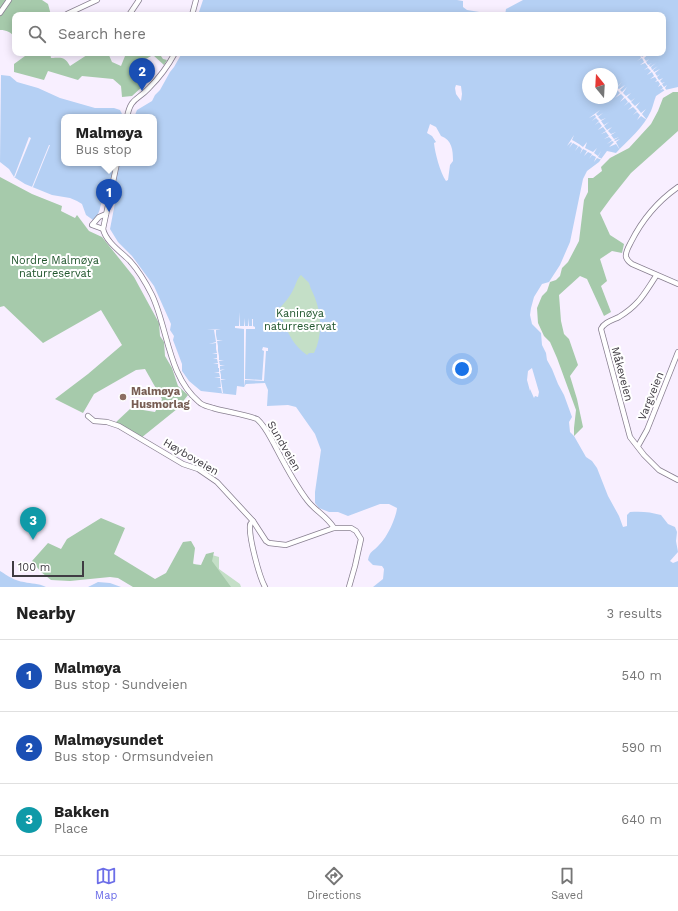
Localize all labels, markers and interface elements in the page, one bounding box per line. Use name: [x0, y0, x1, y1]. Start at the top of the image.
search box: [12, 12, 666, 56]
icon: search: [26, 23, 48, 45]
text: Search here: [58, 25, 146, 43]
pin: 2: [129, 58, 155, 91]
north arrow: [582, 68, 618, 104]
popup: [61, 114, 157, 166]
text: Malmøya: [76, 124, 142, 142]
text: Bus stop: [76, 142, 132, 157]
pin: 1: [96, 179, 122, 212]
park label: Nordre Malmøya naturreservat: [11, 254, 99, 280]
park label: Kaninøya naturreservat: [264, 307, 336, 333]
street label: Måkeveien: [608, 345, 636, 403]
your location: [452, 359, 472, 379]
street label: Vargveien: [635, 370, 667, 422]
place label: Malmøya Husmorlag: [131, 385, 191, 411]
marker: Malmøya Husmorlag: [118, 392, 128, 402]
street label: Sundveien: [264, 419, 304, 473]
street label: Høyboveien: [161, 436, 221, 478]
pin: 3: [20, 507, 46, 540]
scale bar: [12, 559, 84, 578]
text: 100 m: [18, 561, 50, 574]
text: Nearby: [16, 603, 75, 623]
text: 3 results: [607, 606, 662, 621]
text: Malmøya: [54, 659, 121, 677]
text: 1: [26, 668, 32, 683]
text: 540 m: [622, 668, 662, 683]
text: Bus stop · Sundveien: [54, 677, 188, 692]
text: Malmøysundet: [54, 731, 163, 749]
text: 2: [25, 740, 33, 755]
text: 590 m: [622, 740, 662, 755]
text: Bus stop · Ormsundveien: [54, 749, 214, 764]
text: Bakken: [54, 803, 109, 821]
text: 3: [25, 812, 33, 827]
text: 640 m: [621, 812, 662, 827]
text: Place: [54, 821, 88, 836]
tab: Map: [95, 865, 117, 902]
tab: Directions: [307, 865, 361, 902]
tab: Saved: [551, 865, 583, 902]

